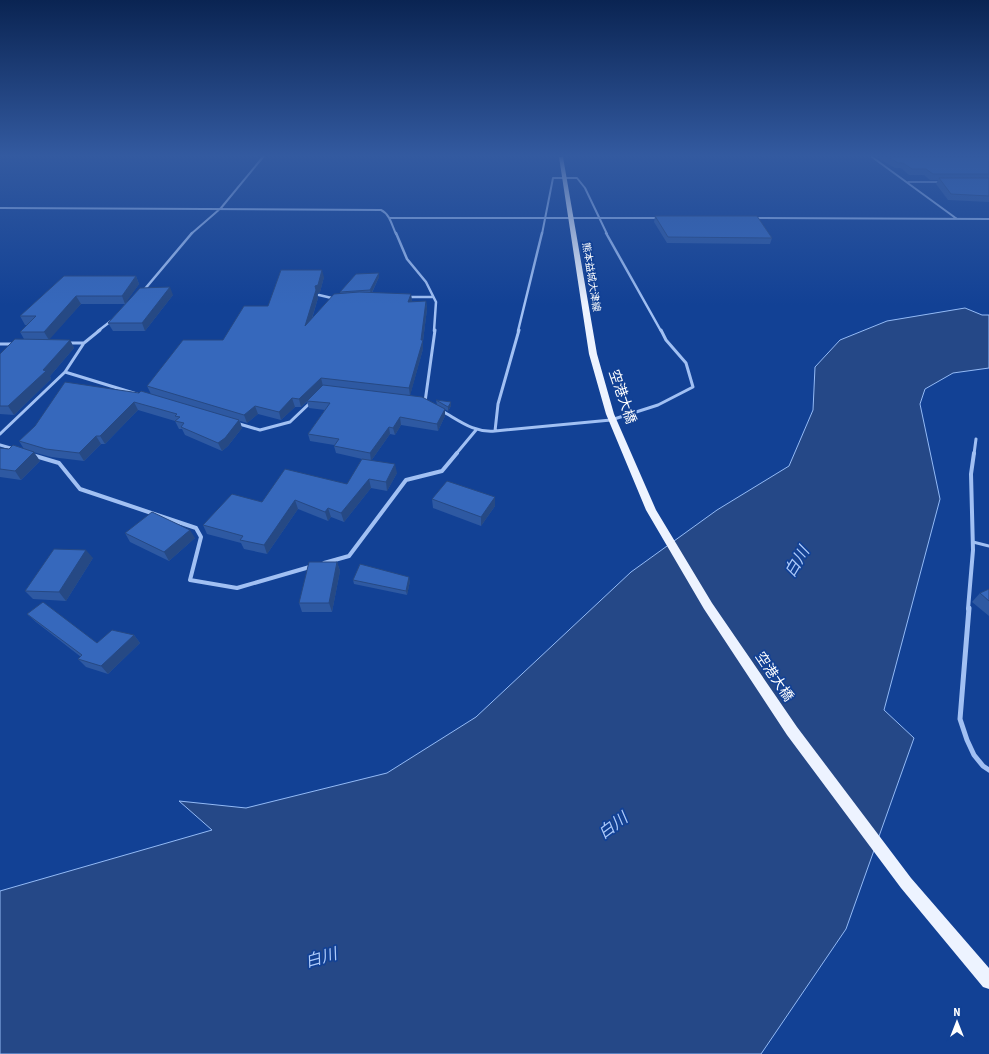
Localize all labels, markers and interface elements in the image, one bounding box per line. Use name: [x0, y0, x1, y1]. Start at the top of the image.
street label: 熊本益城大津線: [579, 241, 603, 313]
street label: 空港大橋: [603, 367, 641, 427]
water label: 白川: [779, 541, 816, 581]
street label: 空港大橋: [750, 648, 798, 706]
water label: 白川: [594, 806, 634, 844]
water label: 白川: [303, 942, 341, 973]
north arrow: [937, 1002, 977, 1042]
text: N: [953, 1005, 961, 1020]

